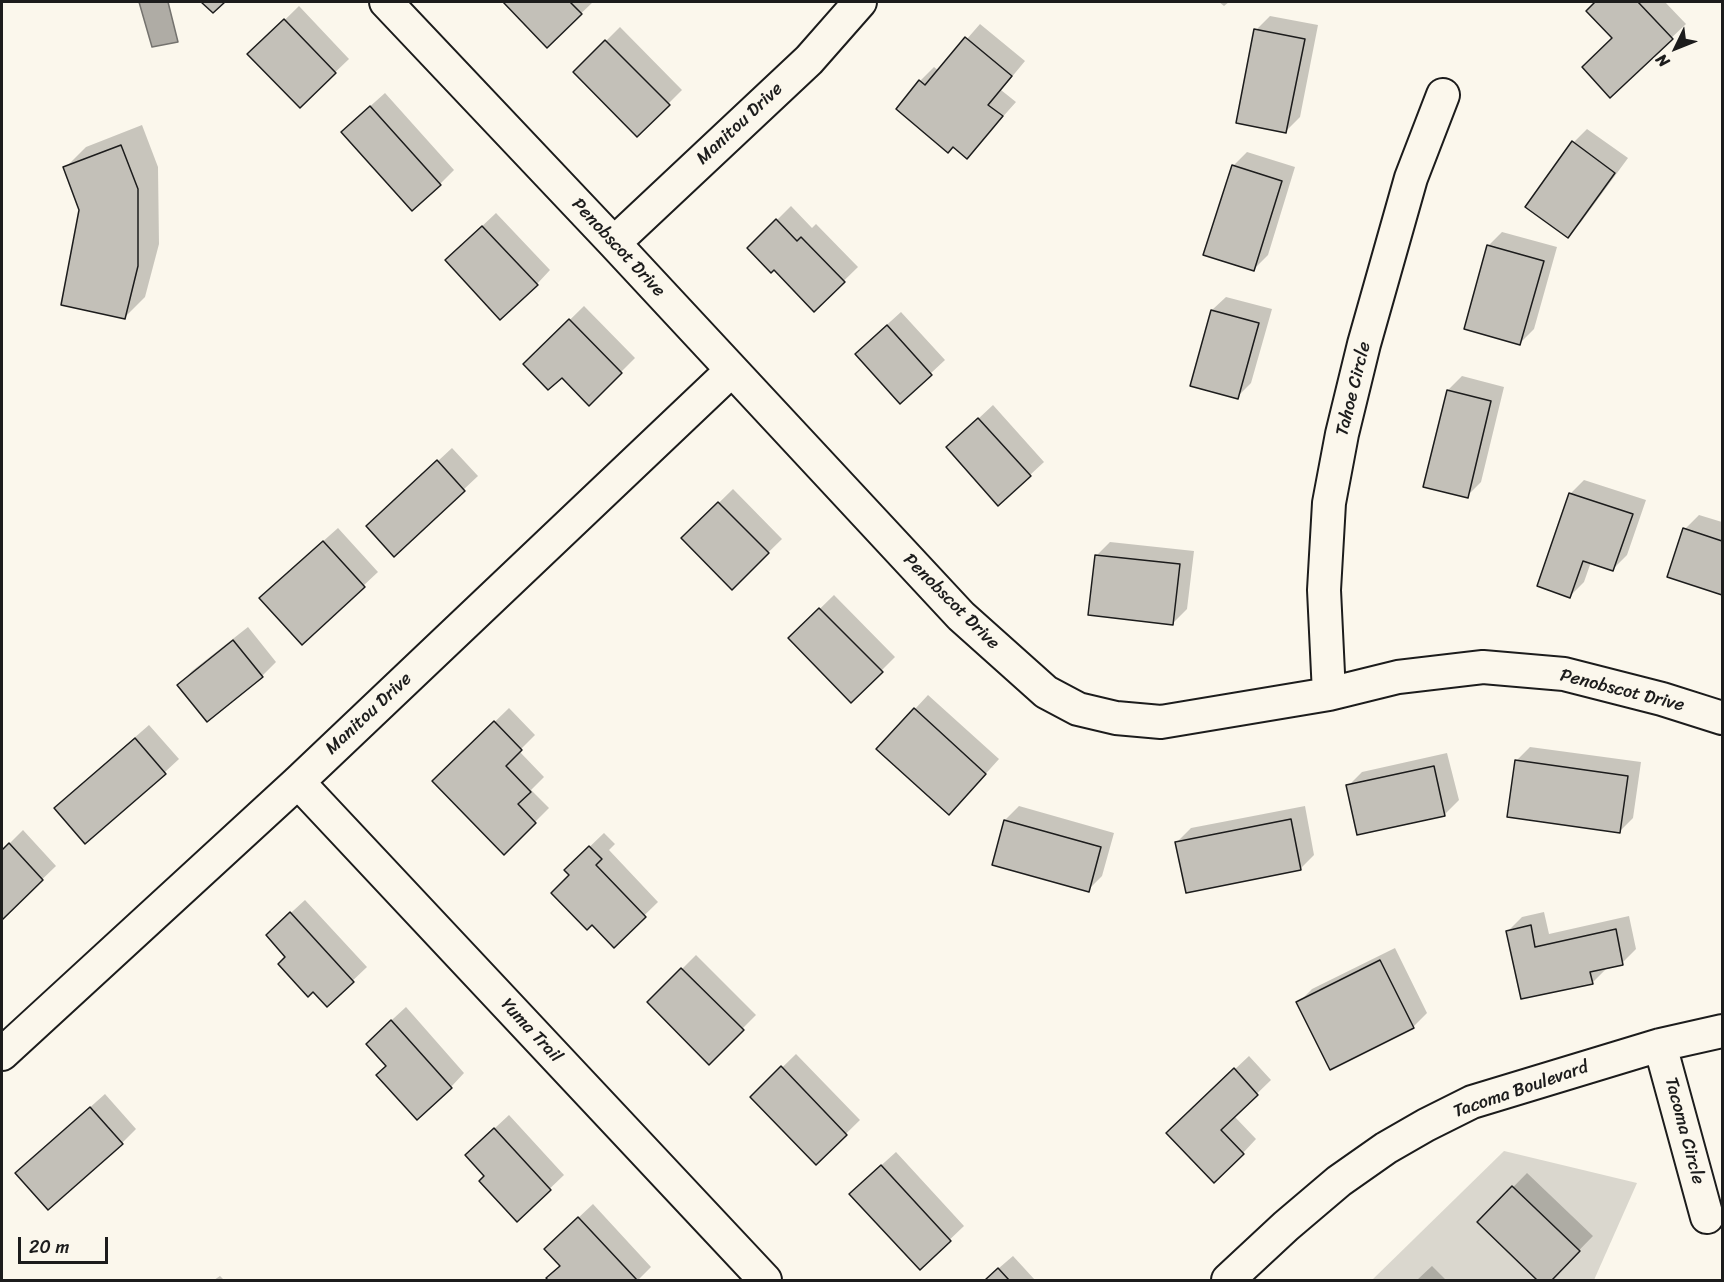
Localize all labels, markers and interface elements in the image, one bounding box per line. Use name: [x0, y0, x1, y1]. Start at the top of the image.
north arrow: [1646, 18, 1706, 78]
text: N: [1648, 47, 1677, 75]
street label: Manitou Drive: [692, 79, 788, 169]
street label: Penobscot Drive: [567, 194, 669, 302]
street label: Tahoe Circle: [1332, 340, 1376, 438]
street label: Penobscot Drive: [898, 549, 1004, 655]
street label: Penobscot Drive: [1558, 665, 1686, 717]
street label: Manitou Drive: [321, 669, 417, 759]
street label: Yuma Trail: [496, 994, 566, 1068]
street label: Tacoma Boulevard: [1451, 1057, 1591, 1123]
street label: Tacoma Circle: [1659, 1075, 1709, 1187]
scale bar: [21, 1225, 111, 1263]
text: 20 m: [29, 1231, 69, 1263]

